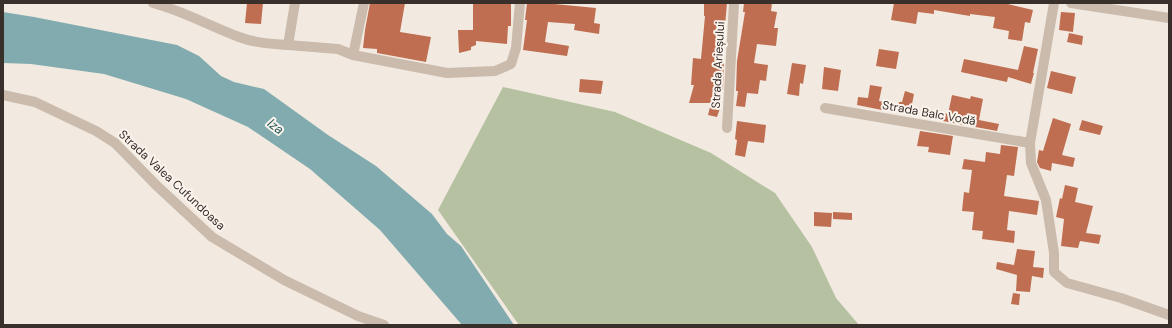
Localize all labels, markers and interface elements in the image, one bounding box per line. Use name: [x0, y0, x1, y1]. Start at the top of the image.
street label: Strada Arieșului: [708, 21, 728, 109]
street label: Strada Balc Vodă: [881, 97, 977, 129]
water label: Iza: [264, 115, 287, 138]
street label: Strada Valea Cufundoasa: [115, 126, 229, 234]

